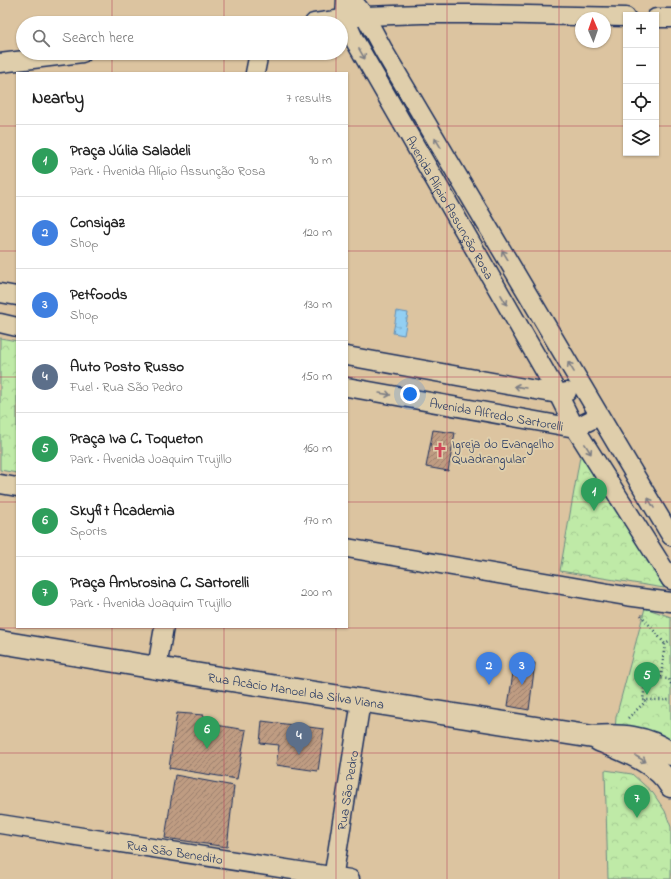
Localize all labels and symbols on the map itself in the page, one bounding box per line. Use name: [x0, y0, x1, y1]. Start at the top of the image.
north arrow: [575, 12, 611, 48]
one-way arrow: [359, 48, 367, 60]
street label: Avenida Alípio Assunção Rosa: [401, 133, 498, 283]
one-way arrow: [434, 137, 442, 149]
one-way arrow: [500, 249, 508, 261]
one-way arrow: [501, 294, 509, 306]
one-way arrow: [566, 361, 574, 373]
one-way arrow: [514, 383, 527, 391]
your location: [400, 384, 420, 404]
one-way arrow: [379, 390, 392, 398]
street label: Avenida Alfredo Sartorelli: [428, 394, 565, 437]
place label: Igreja do Evangelho Quadrangular: [452, 435, 554, 470]
church icon: Igreja do Evangelho Quadrangular: [431, 441, 449, 459]
one-way arrow: [585, 443, 593, 455]
pin: 1: [581, 478, 607, 511]
one-way arrow: [647, 498, 655, 509]
pin: 2: [476, 652, 502, 685]
pin: 3: [509, 652, 535, 685]
pin: 5: [634, 662, 660, 695]
street label: Rua Acácio Manoel da Silva Viana: [206, 668, 385, 715]
pin: 6: [194, 716, 220, 749]
pin: 4: [286, 722, 312, 755]
street label: Rua São Pedro: [333, 749, 364, 832]
one-way arrow: [635, 755, 647, 763]
pin: 7: [624, 785, 650, 818]
street label: Rua São Benedito: [125, 836, 224, 870]

